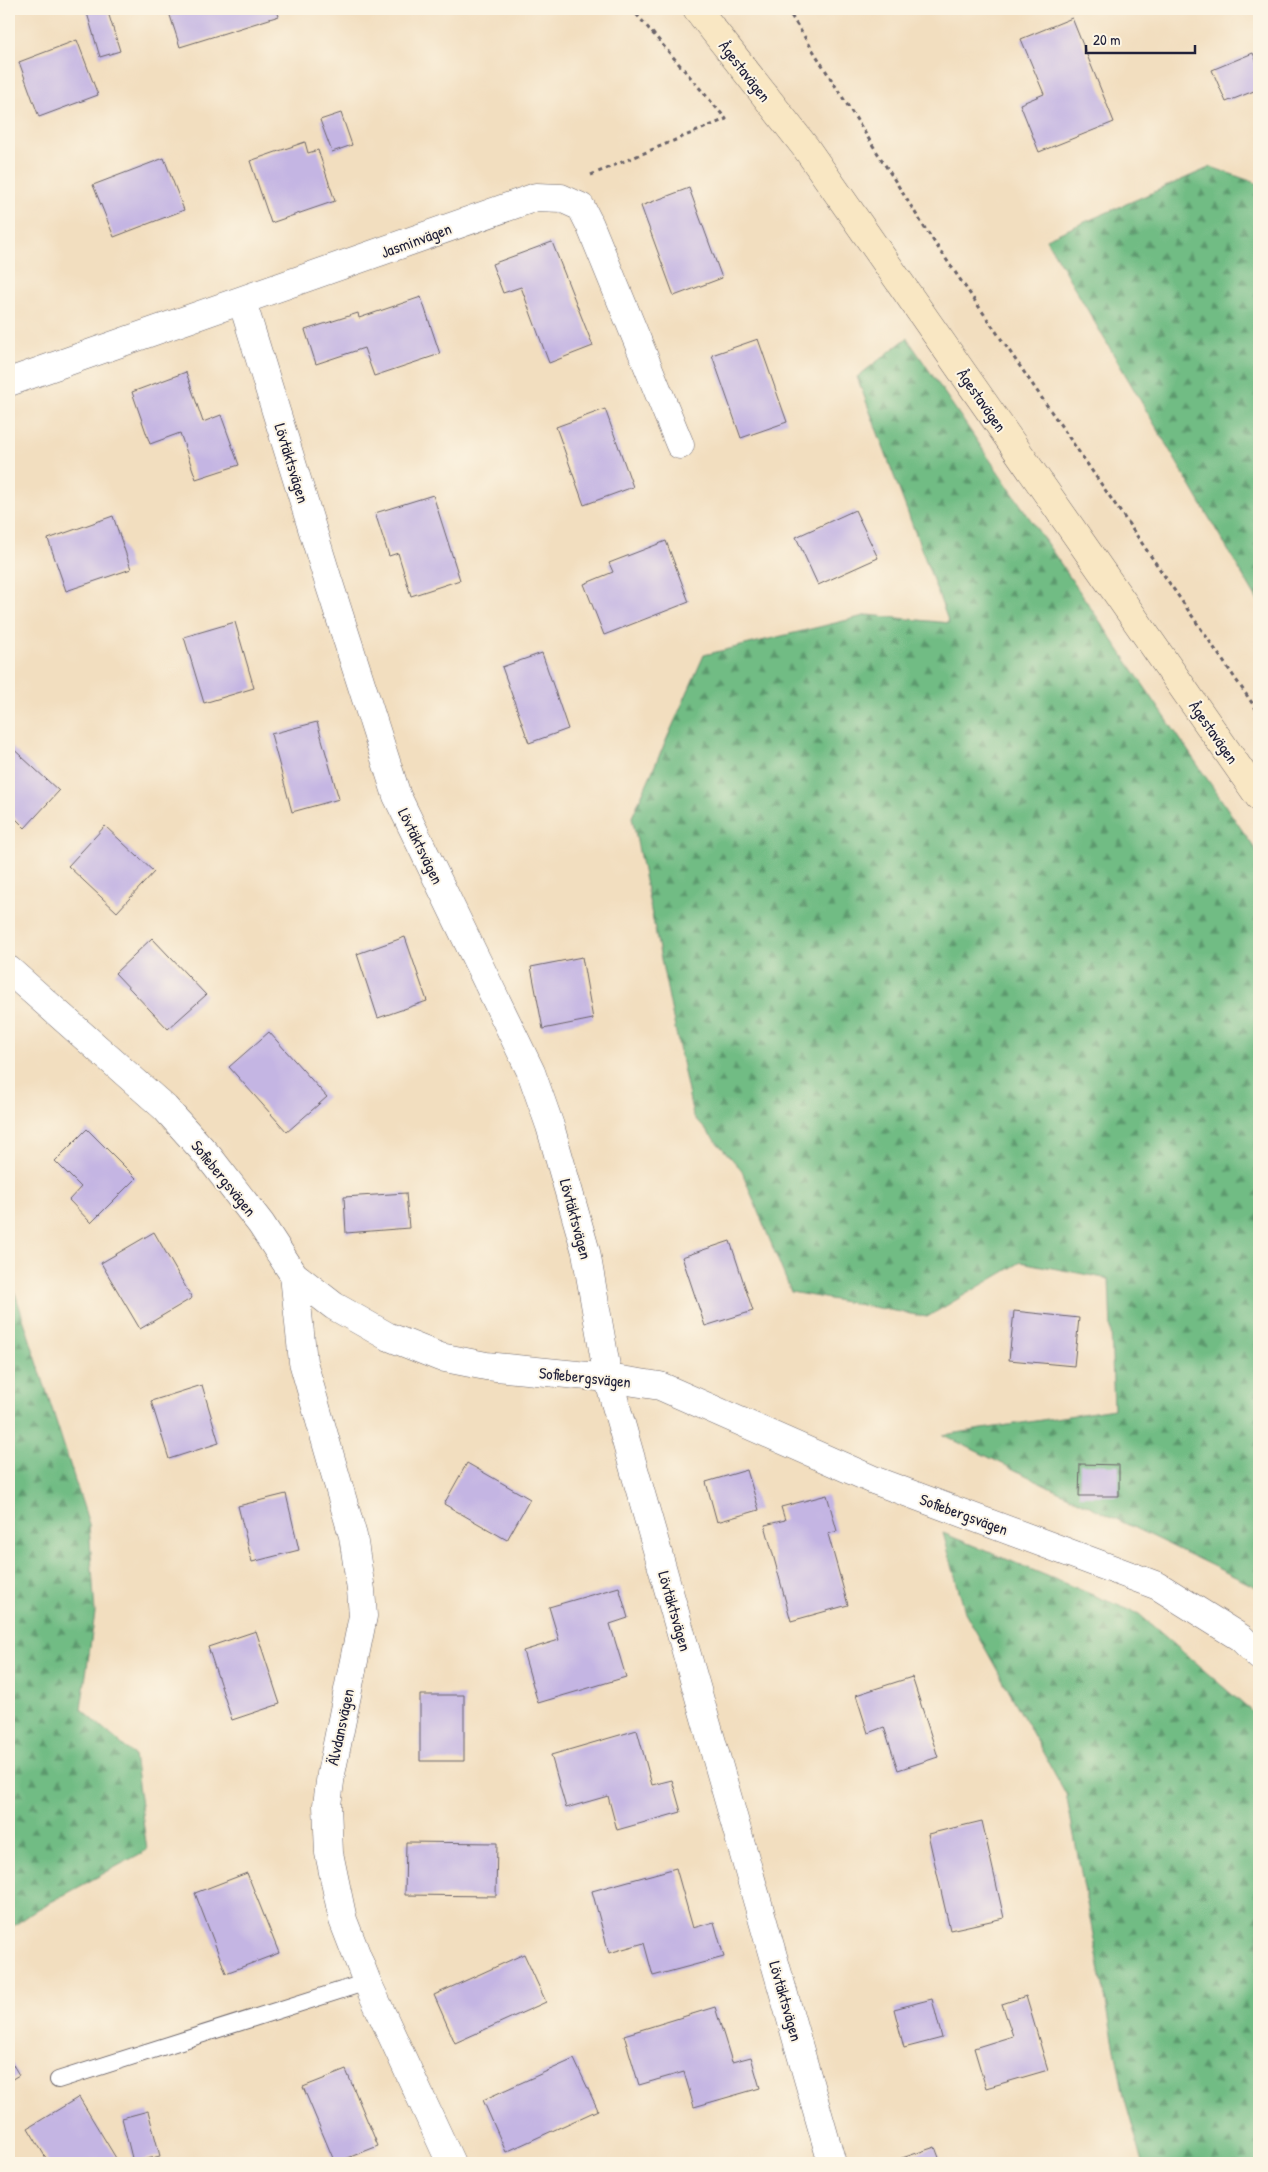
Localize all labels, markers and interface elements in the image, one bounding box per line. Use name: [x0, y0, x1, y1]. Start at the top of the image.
scale bar: [1086, 22, 1194, 54]
text: 20 m: [1093, 29, 1120, 50]
street label: Ågestavägen: [714, 36, 776, 106]
street label: Jasminvägen: [378, 217, 454, 263]
street label: Ågestavägen: [952, 364, 1012, 436]
street label: Lövtäktsvägen: [269, 420, 315, 506]
street label: Ågestavägen: [1184, 696, 1244, 768]
street label: Lövtäktsvägen: [393, 804, 449, 888]
street label: Sofiebergsvägen: [186, 1135, 262, 1221]
street label: Lövtäktsvägen: [555, 1176, 597, 1262]
street label: Sofiebergsvägen: [538, 1361, 632, 1393]
street label: Sofiebergsvägen: [917, 1488, 1011, 1540]
street label: Lövtäktsvägen: [653, 1568, 697, 1654]
street label: Älvdansvägen: [321, 1687, 359, 1767]
street label: Lövtäktsvägen: [764, 1958, 808, 2044]

